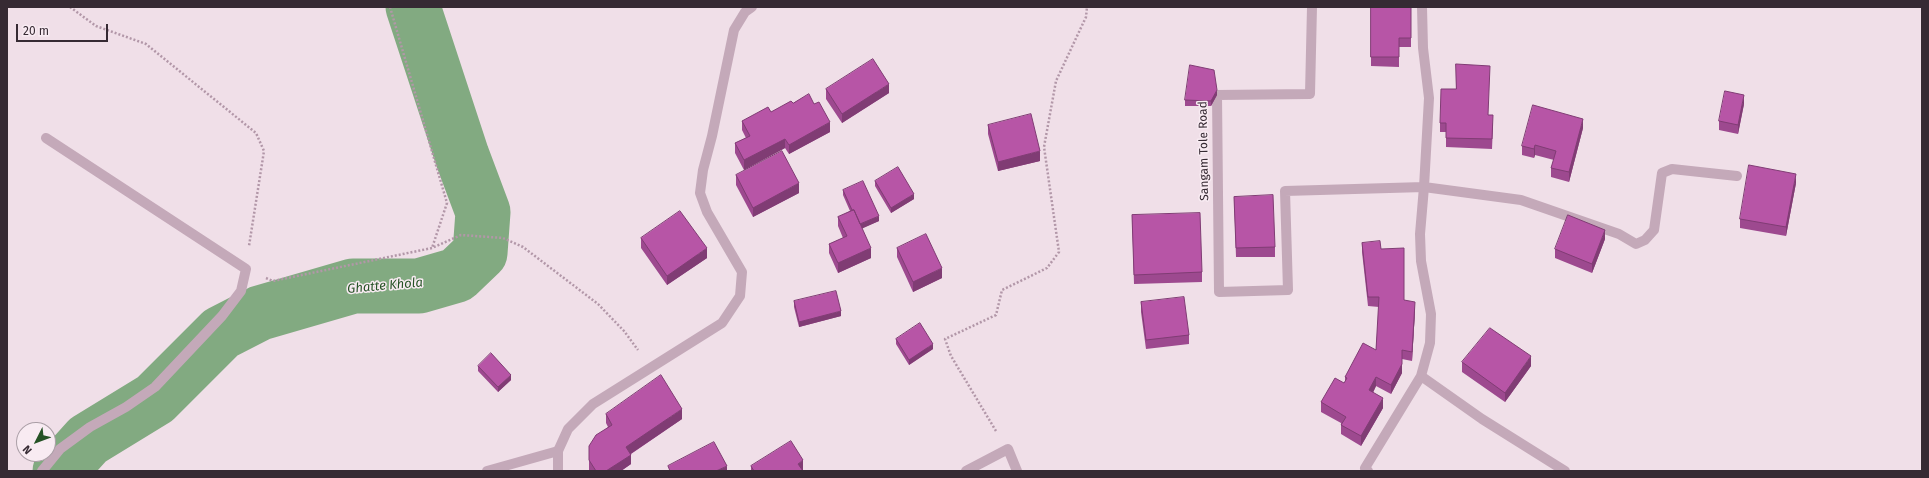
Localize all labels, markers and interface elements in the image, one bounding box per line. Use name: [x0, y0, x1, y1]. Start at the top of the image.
scale bar: [18, 16, 110, 42]
text: 20 m: [23, 24, 49, 38]
street label: Sangam Tole Road: [1196, 101, 1212, 201]
water label: Ghatte Khola: [347, 275, 423, 297]
north arrow: [16, 422, 56, 462]
text: N: [20, 443, 35, 457]

